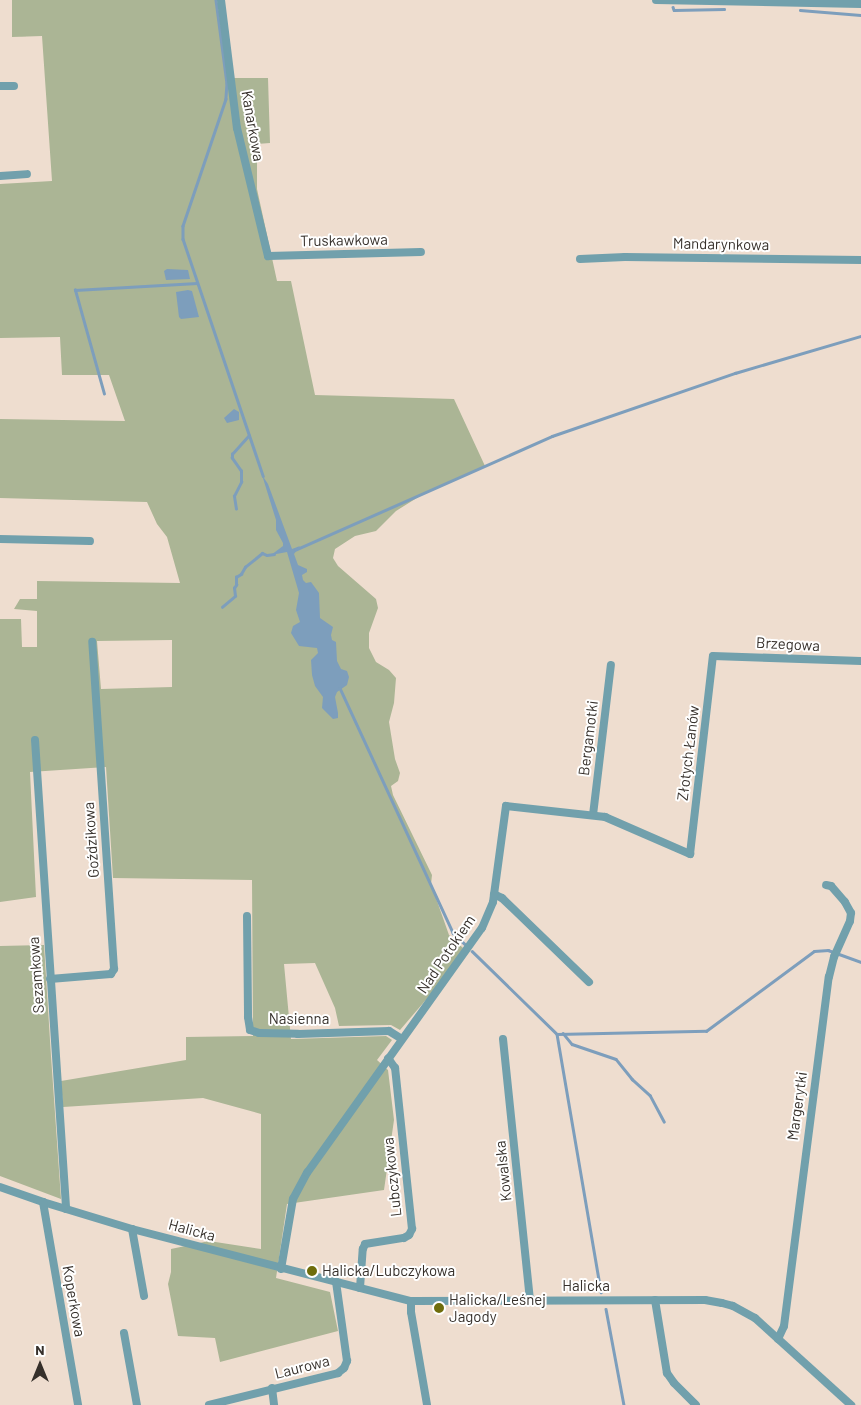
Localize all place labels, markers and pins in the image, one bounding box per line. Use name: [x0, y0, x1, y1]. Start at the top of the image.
place label: Halicka/Lubczykowa: [322, 1262, 455, 1280]
marker: Halicka/Lubczykowa: [306, 1265, 318, 1277]
place label: Halicka/Leśnej Jagody: [449, 1290, 546, 1325]
marker: Halicka/Leśnej Jagody: [433, 1302, 445, 1314]

